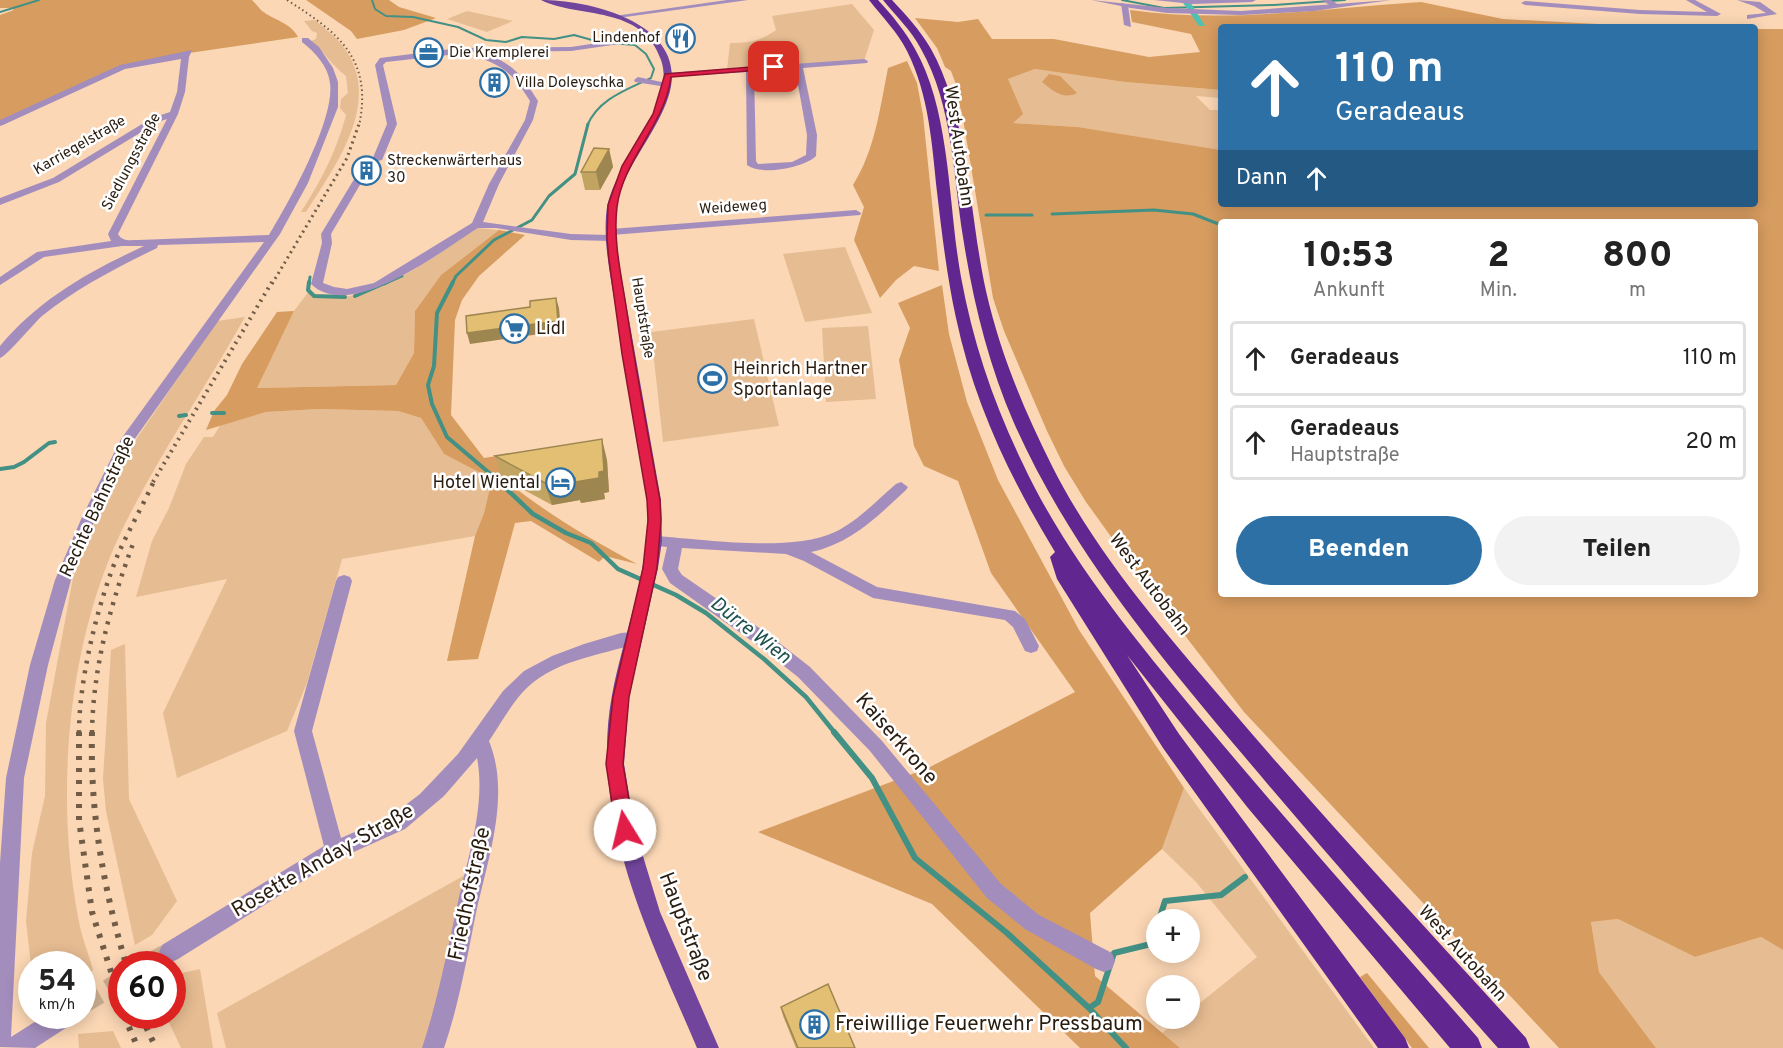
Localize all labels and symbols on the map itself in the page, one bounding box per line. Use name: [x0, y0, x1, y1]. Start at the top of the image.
restaurant icon: Lindenhof: [665, 22, 697, 54]
place label: Lindenhof: [592, 29, 660, 48]
office icon: Die Kremplerei: [412, 37, 444, 69]
pin: [748, 41, 799, 92]
place label: Die Kremplerei: [449, 44, 549, 63]
building icon: Villa Doleyschka: [478, 67, 510, 99]
place label: Villa Doleyschka: [515, 74, 624, 93]
street label: West Autobahn: [938, 84, 978, 208]
street label: Siedlungsstraße: [98, 110, 166, 214]
street label: Karriegelstraße: [30, 112, 130, 180]
place label: Streckenwärterhaus 30: [387, 152, 522, 188]
building icon: Streckenwärterhaus 30: [350, 154, 382, 186]
street label: Weideweg: [698, 196, 768, 220]
street label: Hauptstraße: [626, 276, 658, 360]
supermarket icon: Lidl: [499, 313, 531, 345]
place label: Lidl: [536, 318, 565, 341]
place label: Heinrich Hartner Sportanlage: [733, 358, 868, 402]
sports icon: Heinrich Hartner Sportanlage: [696, 363, 728, 395]
street label: Rechte Bahnstraße: [55, 433, 141, 581]
hotel icon: Hotel Wiental: [545, 467, 577, 499]
place label: Hotel Wiental: [432, 472, 540, 495]
street label: West Autobahn: [1103, 529, 1195, 641]
water label: Dürre Wien: [704, 591, 796, 671]
street label: Kaiserkrone: [849, 687, 943, 791]
street label: Rosette Anday-Straße: [227, 798, 419, 924]
position arrow: [593, 798, 657, 862]
street label: Friedhofstraße: [443, 825, 497, 963]
street label: Hauptstraße: [652, 869, 718, 985]
street label: West Autobahn: [1413, 901, 1511, 1007]
speed limit sign: 60: [108, 951, 186, 1029]
building icon: Freiwillige Feuerwehr Pressbaum: [798, 1008, 830, 1040]
place label: Freiwillige Feuerwehr Pressbaum: [835, 1011, 1143, 1038]

